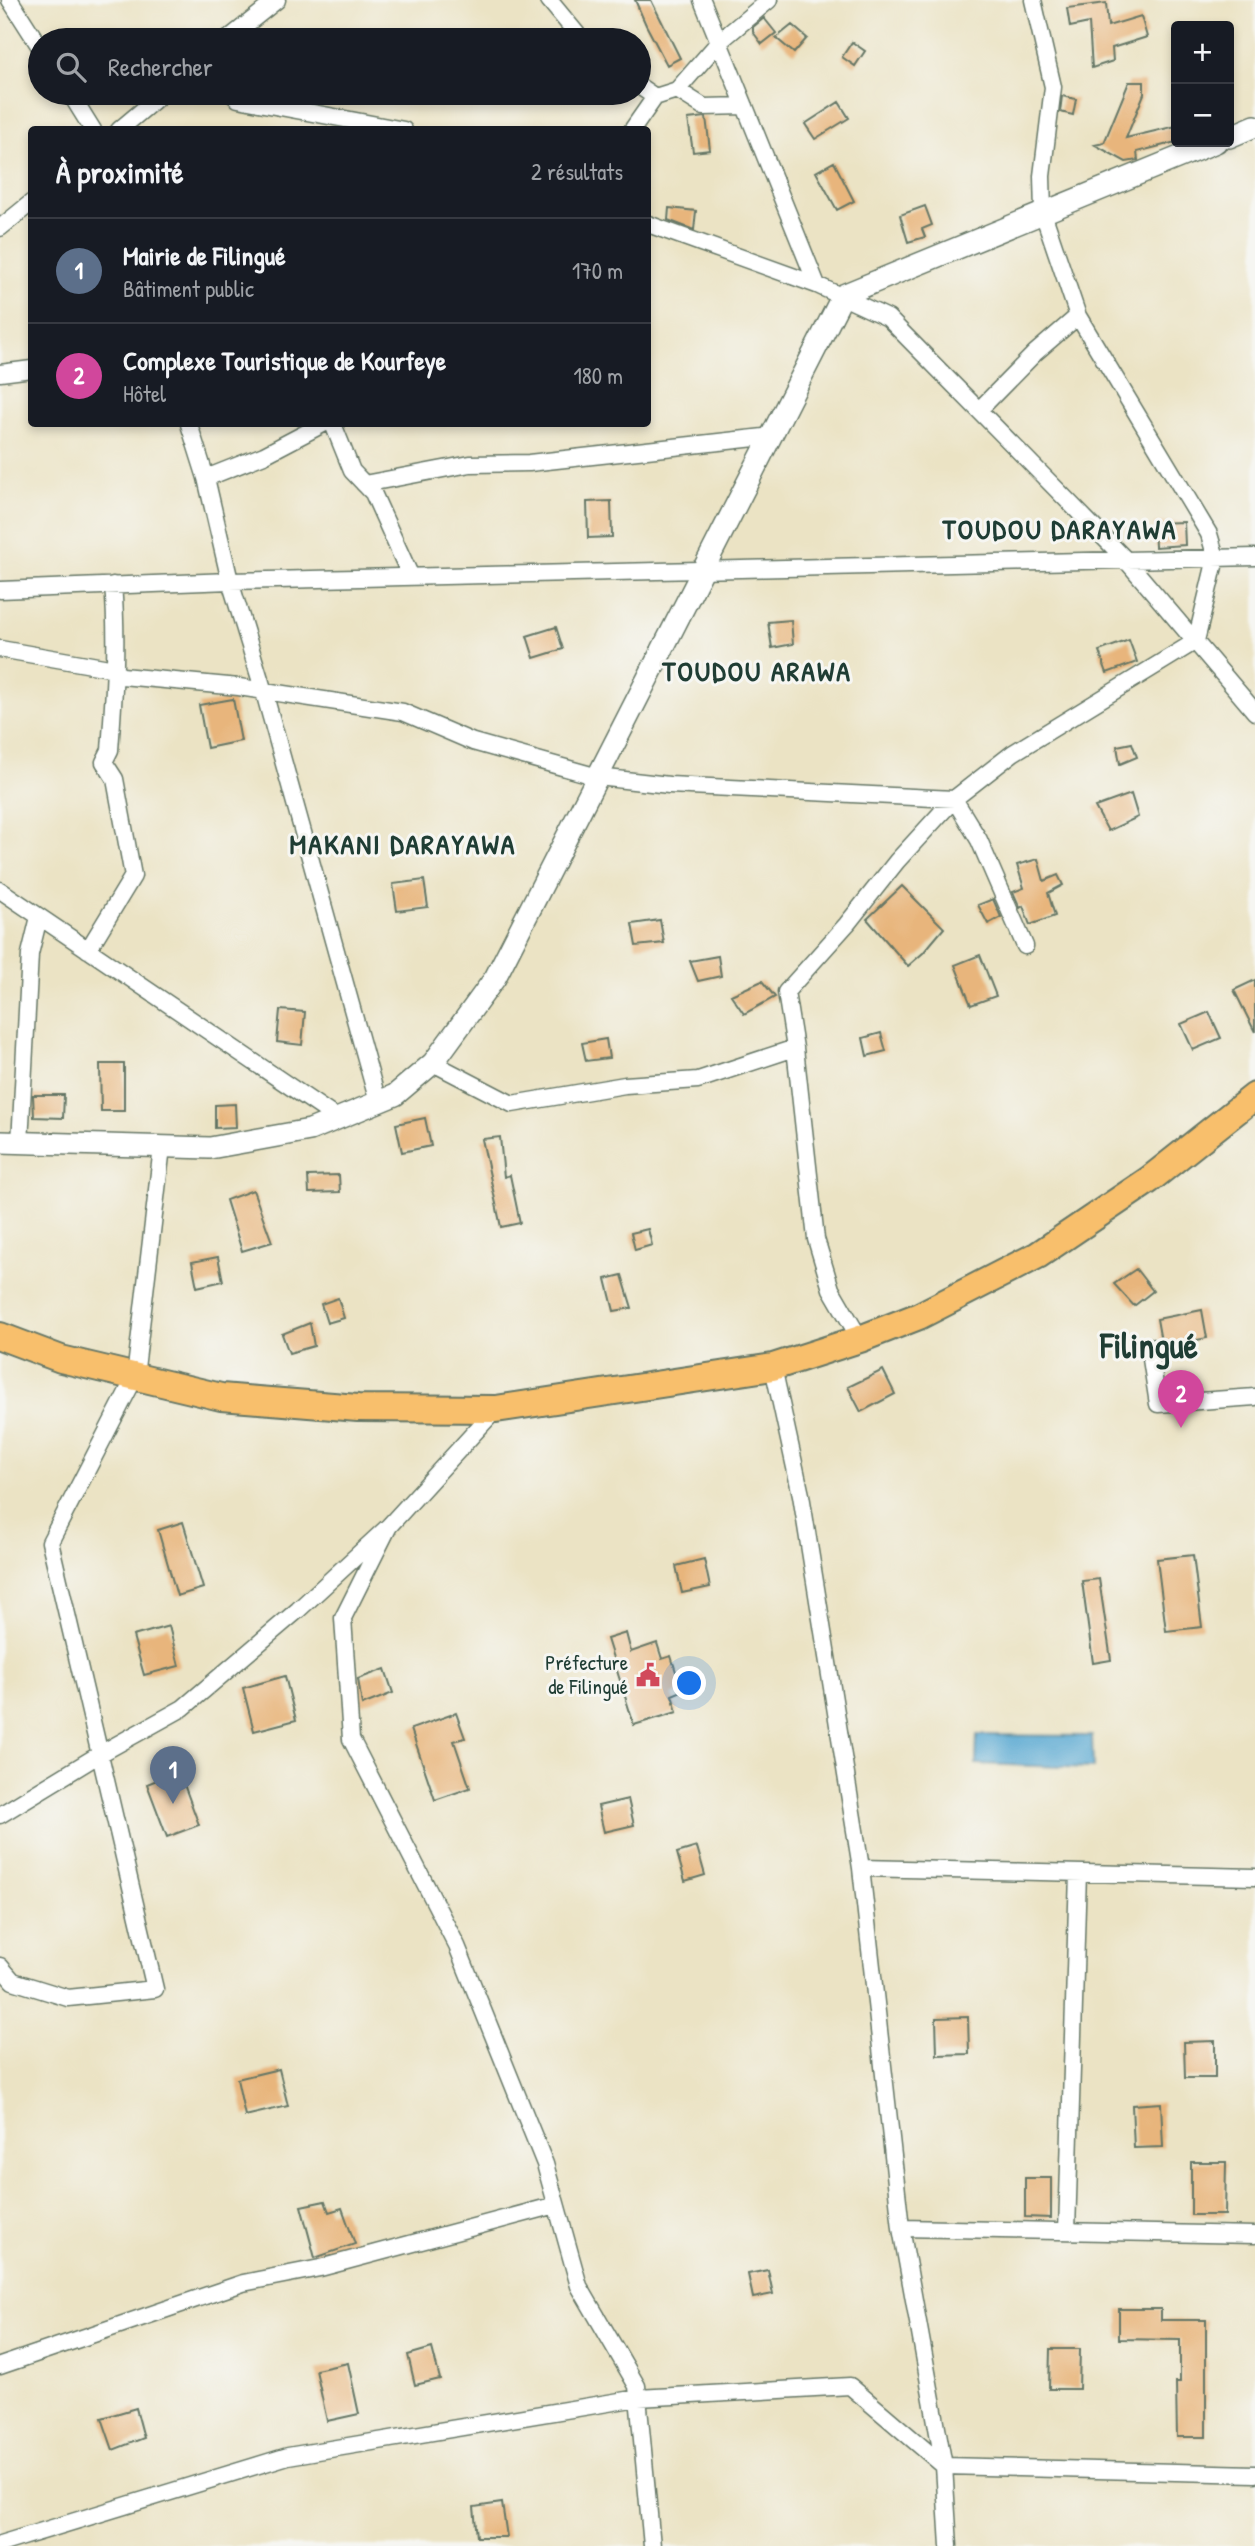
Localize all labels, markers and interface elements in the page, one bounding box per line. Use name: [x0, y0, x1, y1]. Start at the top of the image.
map controls: [1171, 21, 1234, 147]
button: +: [1171, 21, 1234, 84]
search box: [28, 28, 651, 105]
icon: search: [52, 48, 90, 86]
text: Rechercher: [108, 49, 213, 84]
button: −: [1171, 84, 1234, 147]
text: À proximité: [56, 152, 184, 192]
text: 2 résultats: [531, 156, 623, 187]
text: Mairie de Filingué: [123, 238, 286, 273]
text: 1: [75, 255, 83, 286]
text: 170 m: [572, 255, 623, 286]
text: Bâtiment public: [123, 273, 254, 304]
text: Complexe Touristique de Kourfeye: [123, 343, 446, 378]
text: 2: [74, 360, 84, 391]
text: 180 m: [573, 360, 623, 391]
text: Hôtel: [123, 378, 166, 409]
district label: TOUDOU DARAYAWA: [941, 510, 1178, 548]
district label: TOUDOU ARAWA: [661, 652, 852, 690]
district label: MAKANI DARAYAWA: [290, 825, 516, 863]
district label: Filingué: [1099, 1322, 1198, 1370]
pin: 2: [1158, 1370, 1204, 1428]
place label: Préfecture de Filingué: [545, 1648, 628, 1701]
public building icon: Préfecture de Filingué: [634, 1661, 662, 1689]
your location: [672, 1666, 706, 1700]
pin: 1: [150, 1746, 196, 1804]

